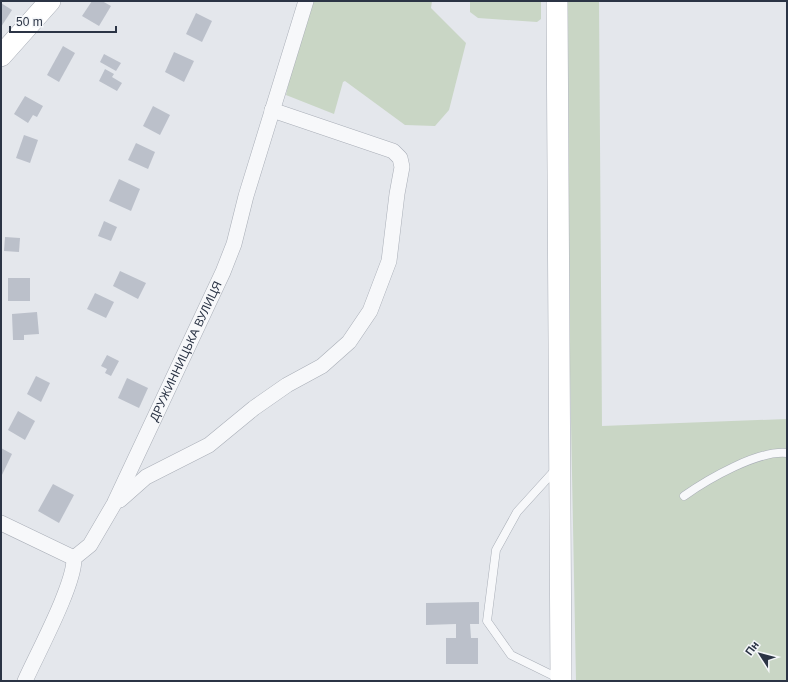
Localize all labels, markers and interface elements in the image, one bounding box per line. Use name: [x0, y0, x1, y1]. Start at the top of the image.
scale bar: [10, 8, 116, 34]
text: 50 m: [16, 15, 43, 29]
street label: ДРУЖИННИЦЬКА ВУЛИЦЯ: [147, 279, 225, 424]
north arrow: [740, 634, 780, 674]
text: Пн: [743, 639, 761, 658]

